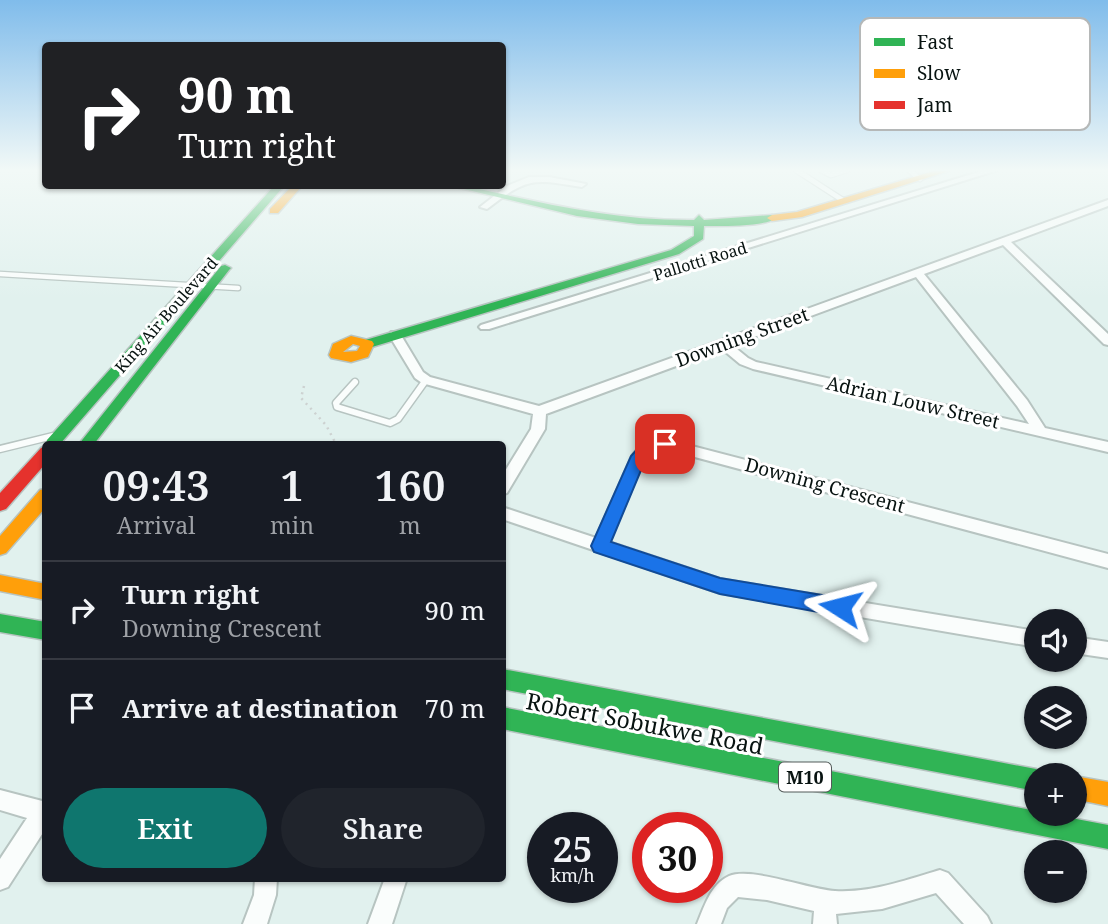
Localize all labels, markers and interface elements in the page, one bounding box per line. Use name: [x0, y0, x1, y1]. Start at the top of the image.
legend: [860, 18, 1090, 130]
text: Fast: [917, 29, 954, 55]
text: Slow: [917, 60, 961, 86]
text: 90 m: [178, 61, 294, 127]
icon: right: [63, 70, 154, 161]
text: Jam: [916, 92, 952, 118]
text: Turn right: [178, 124, 336, 167]
street label: Pallotti Road: [650, 236, 750, 286]
street label: King Air Boulevard: [110, 252, 222, 378]
street label: Downing Street: [672, 301, 812, 373]
street label: Adrian Louw Street: [824, 369, 1002, 435]
pin: [635, 414, 695, 474]
icon: arrive: [646, 425, 684, 463]
street label: Downing Crescent: [742, 451, 908, 519]
text: 09:43: [103, 456, 210, 513]
text: 1: [280, 456, 304, 513]
text: 160: [375, 456, 445, 513]
text: Arrival: [117, 509, 195, 541]
text: min: [270, 509, 314, 541]
text: m: [399, 509, 421, 541]
position arrow: [803, 570, 877, 644]
text: Turn right: [122, 576, 259, 612]
icon: right: [63, 591, 101, 629]
text: 90 m: [425, 592, 485, 628]
map controls: [1024, 609, 1087, 903]
button: sound: [1024, 609, 1087, 672]
text: Downing Crescent: [122, 612, 321, 644]
street label: Robert Sobukwe Road: [524, 684, 766, 762]
button: layers: [1024, 686, 1087, 749]
icon: arrive: [63, 689, 101, 727]
text: Arrive at destination: [122, 690, 398, 726]
text: 70 m: [425, 690, 485, 726]
road number: M10: [779, 762, 831, 792]
button: +: [1024, 763, 1087, 826]
button: Exit: [63, 788, 267, 868]
button: Share: [281, 788, 485, 868]
speed limit sign: 30: [632, 812, 723, 903]
text: 25: [553, 825, 592, 872]
button: −: [1024, 840, 1087, 903]
text: km/h: [550, 863, 595, 887]

